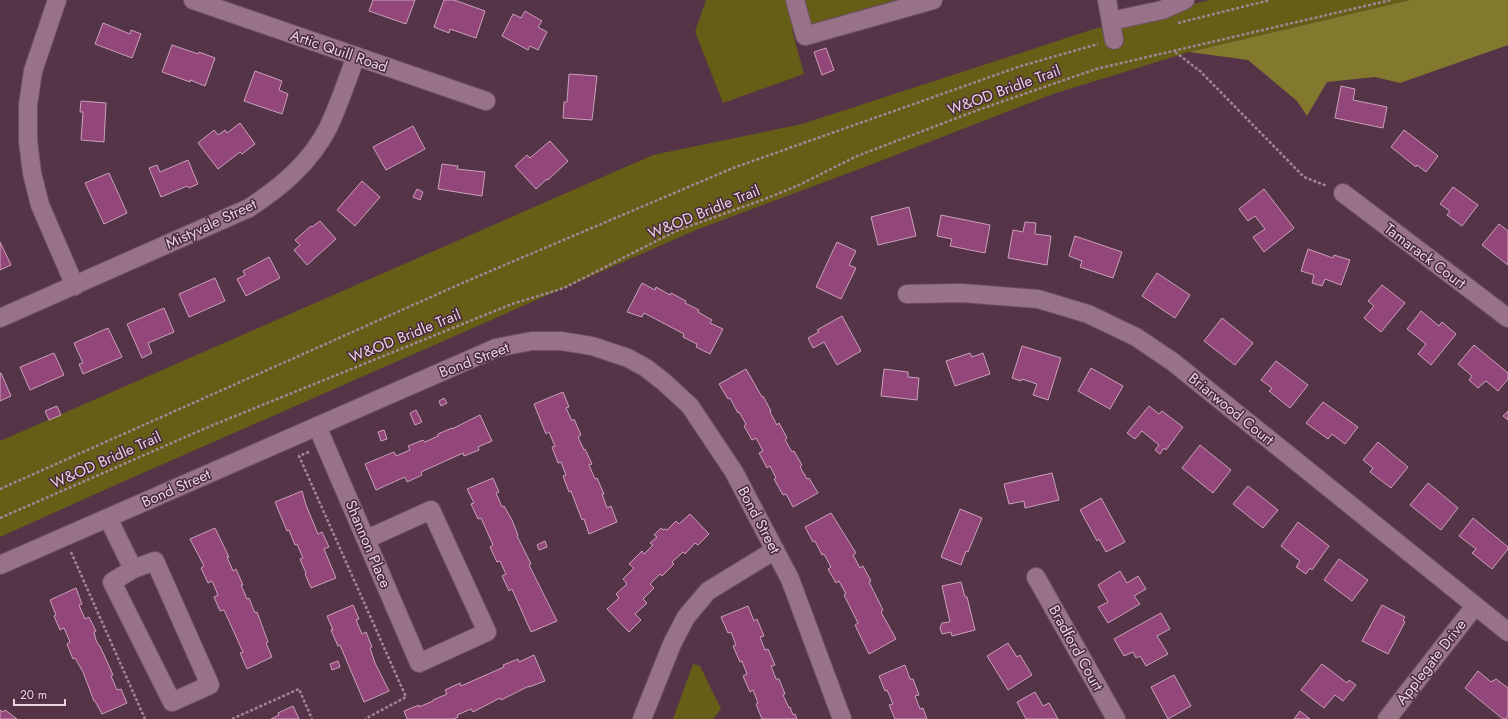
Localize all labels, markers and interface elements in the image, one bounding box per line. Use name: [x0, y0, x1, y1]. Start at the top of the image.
street label: Artic Quill Road: [287, 24, 391, 78]
street label: W&OD Bridle Trail: [944, 59, 1064, 121]
street label: W&OD Bridle Trail: [645, 180, 763, 244]
street label: Mistyvale Street: [162, 193, 260, 255]
street label: Tamarack Court: [1380, 218, 1471, 294]
street label: W&OD Bridle Trail: [346, 304, 464, 368]
street label: Bond Street: [436, 336, 513, 383]
street label: Briarwood Court: [1183, 368, 1279, 451]
street label: W&OD Bridle Trail: [47, 426, 165, 494]
street label: Bond Street: [138, 463, 214, 513]
street label: Bond Street: [732, 482, 786, 558]
street label: Shannon Place: [340, 497, 396, 592]
street label: Bradford Court: [1043, 601, 1109, 695]
street label: Applegate Drive: [1391, 614, 1472, 709]
scale bar: [14, 681, 65, 707]
text: 20 m: [20, 686, 47, 704]

